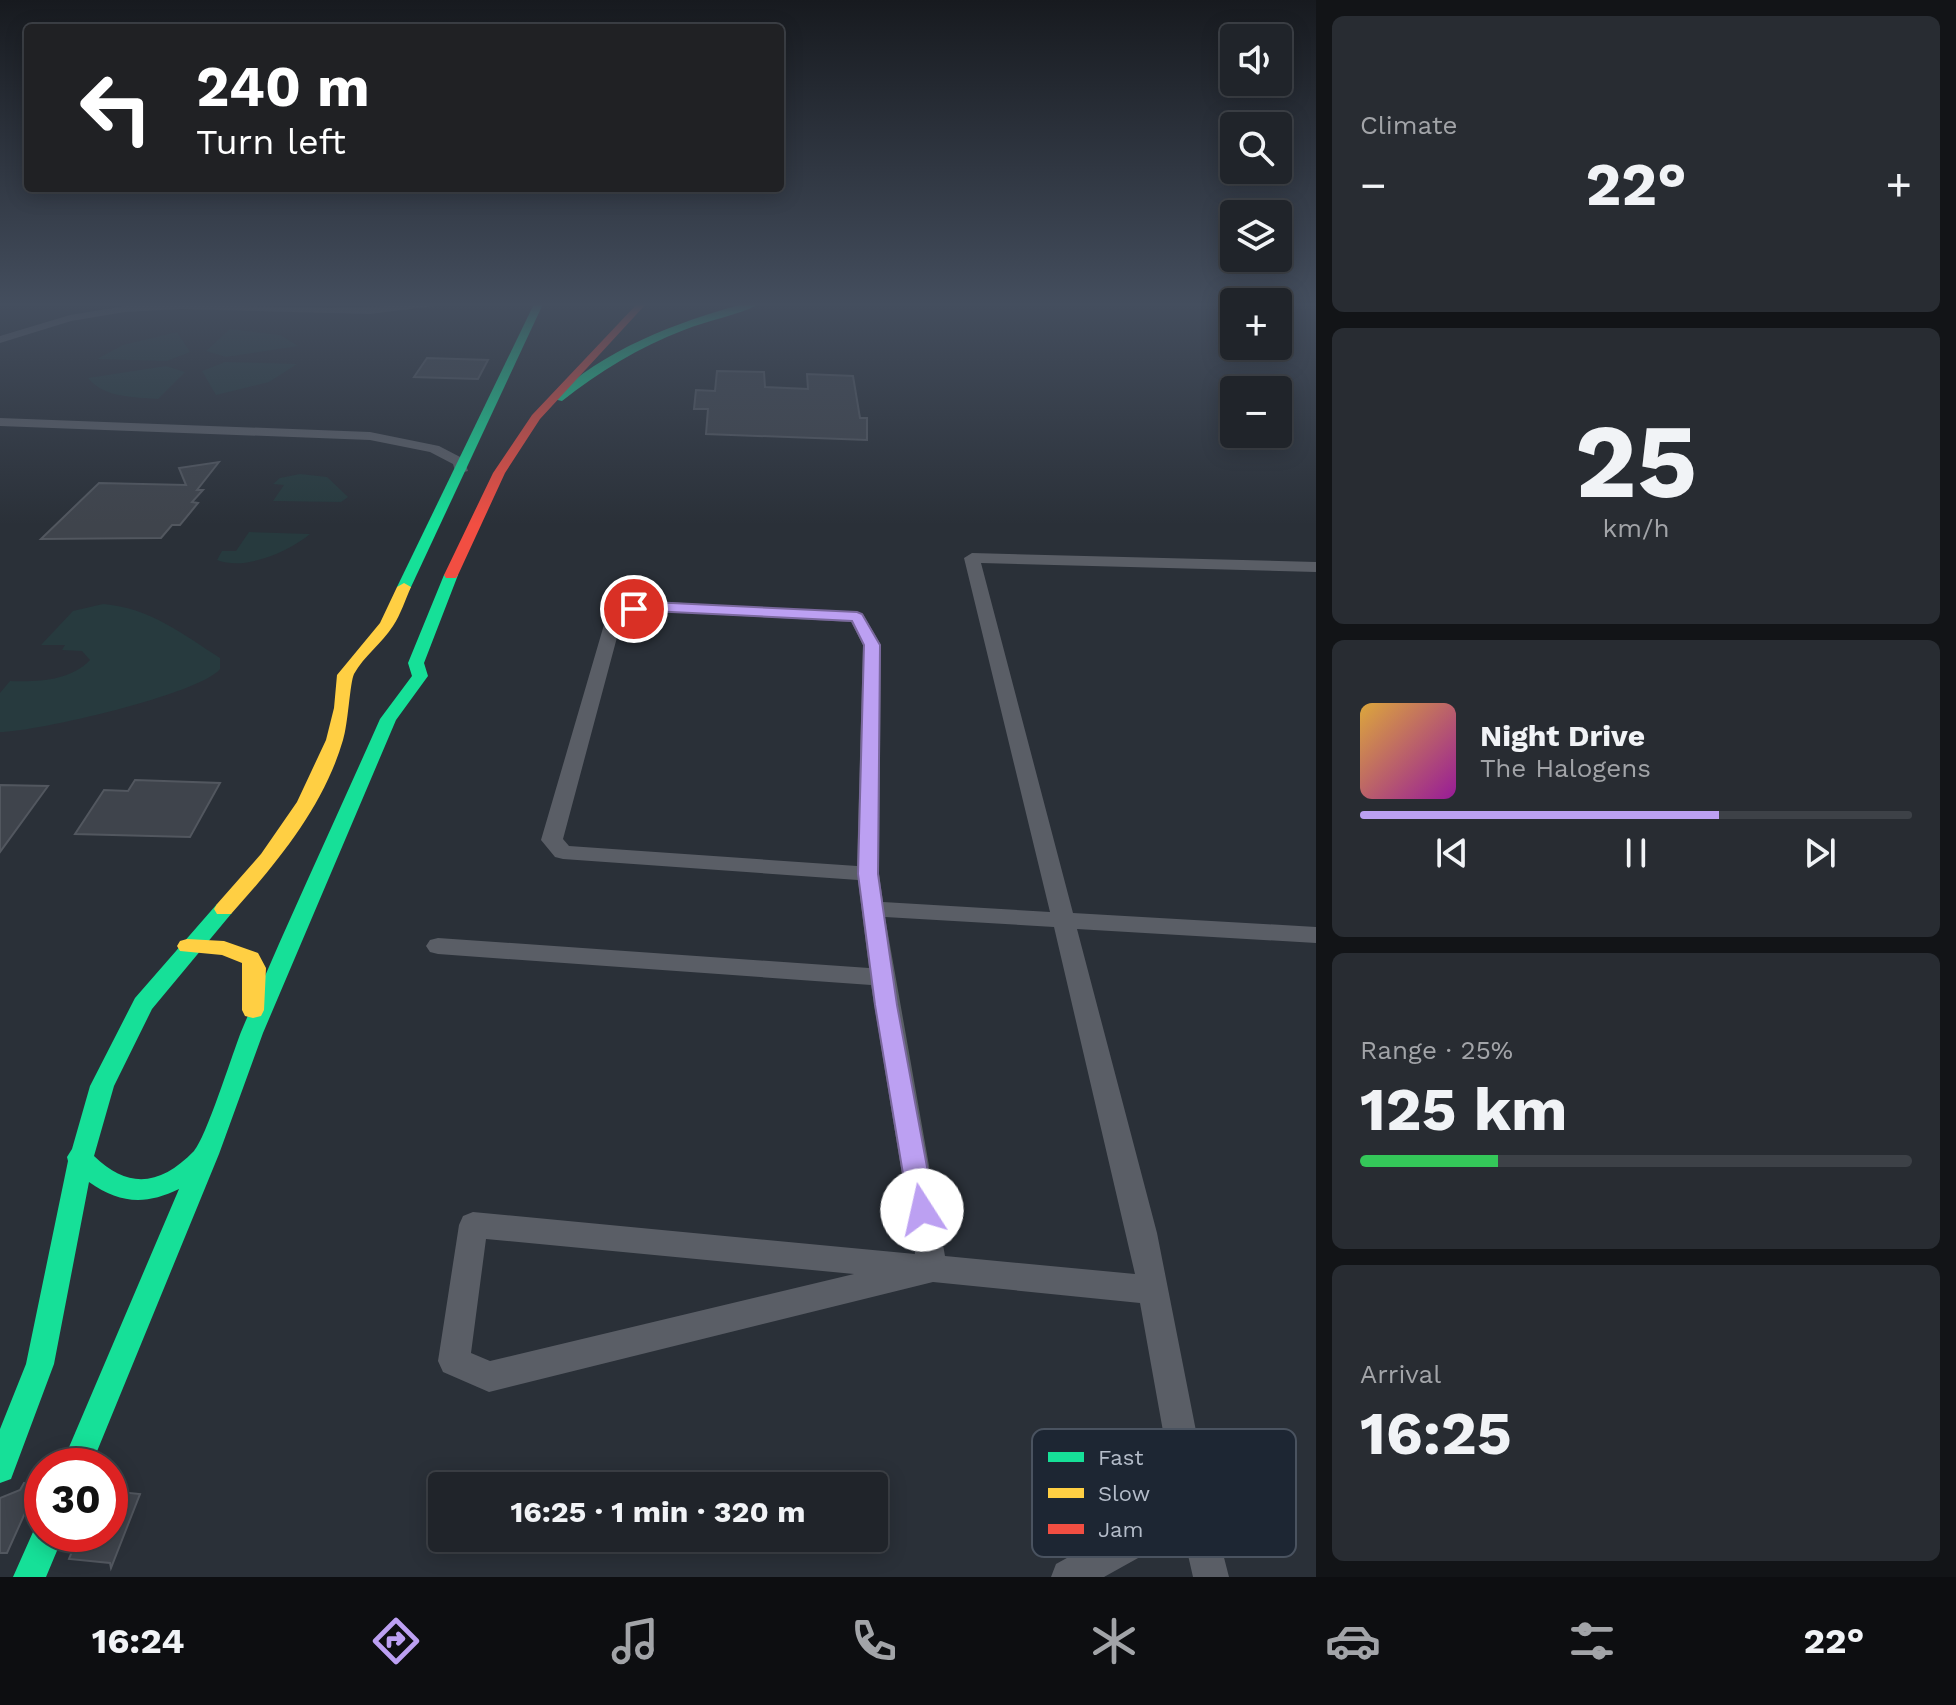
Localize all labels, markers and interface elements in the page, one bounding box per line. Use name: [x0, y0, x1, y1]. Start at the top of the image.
map controls: [1220, 24, 1292, 448]
button: sound: [1220, 24, 1292, 96]
text: 240 m: [196, 54, 370, 120]
icon: left: [64, 56, 168, 160]
text: Climate: [1360, 110, 1458, 140]
button: search: [1220, 112, 1292, 184]
text: Turn left: [196, 121, 346, 163]
text: 22°: [1585, 149, 1687, 220]
text: −: [1360, 159, 1387, 211]
text: +: [1885, 159, 1912, 211]
button: layers: [1220, 200, 1292, 272]
button: +: [1220, 288, 1292, 360]
button: −: [1220, 376, 1292, 448]
text: 25: [1575, 400, 1697, 522]
text: km/h: [1603, 513, 1669, 543]
pin: [600, 575, 668, 643]
icon: arrive: [612, 587, 656, 631]
text: Night Drive: [1480, 718, 1645, 753]
text: The Halogens: [1480, 753, 1651, 783]
icon: previous: [1430, 831, 1474, 875]
icon: pause: [1614, 831, 1658, 875]
icon: next: [1798, 831, 1842, 875]
text: Range · 25%: [1360, 1035, 1513, 1065]
text: 125 km: [1360, 1074, 1568, 1145]
position arrow: [880, 1168, 964, 1252]
text: Arrival: [1360, 1359, 1441, 1389]
text: 16:25: [1360, 1398, 1512, 1469]
legend: [1032, 1429, 1296, 1557]
text: Fast: [1098, 1445, 1144, 1470]
speed limit sign: 30: [24, 1448, 128, 1552]
text: Slow: [1098, 1481, 1150, 1506]
text: 16:25 · 1 min · 320 m: [510, 1494, 806, 1529]
text: Jam: [1098, 1517, 1143, 1542]
icon: directions: [368, 1613, 424, 1669]
icon: music: [607, 1613, 663, 1669]
icon: phone: [846, 1613, 902, 1669]
icon: climate: [1086, 1613, 1142, 1669]
icon: car: [1325, 1613, 1381, 1669]
icon: filters: [1564, 1613, 1620, 1669]
text: 16:24: [92, 1620, 185, 1662]
text: 22°: [1804, 1620, 1864, 1662]

